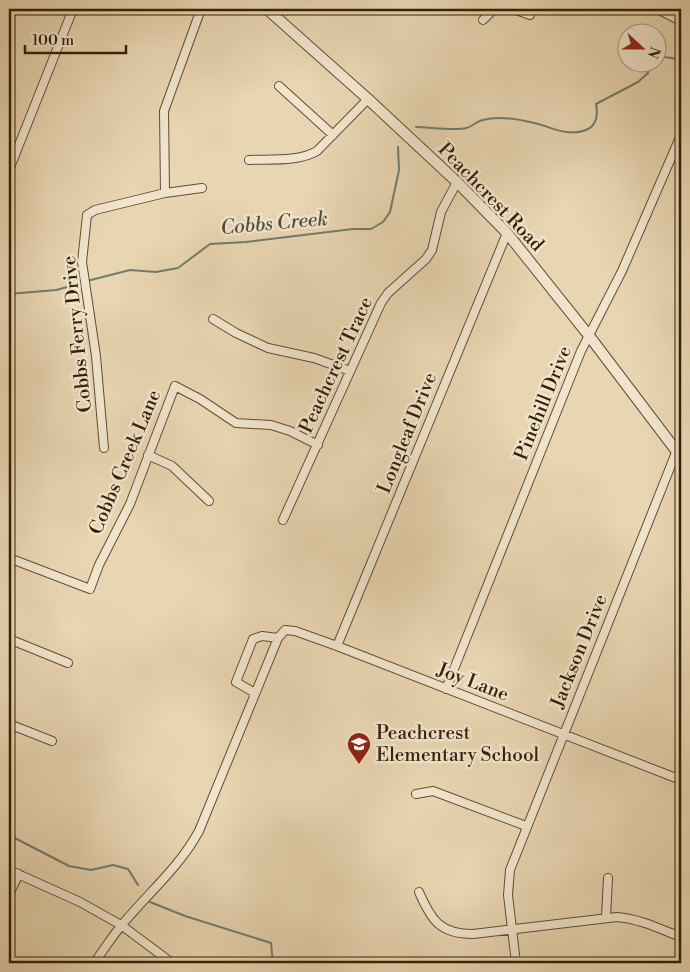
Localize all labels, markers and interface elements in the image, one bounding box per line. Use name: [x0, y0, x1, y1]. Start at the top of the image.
scale bar: [25, 22, 126, 54]
north arrow: [618, 22, 668, 72]
text: 100 m: [32, 31, 74, 50]
text: N: [643, 44, 664, 61]
street label: Peachcrest Road: [433, 138, 549, 257]
water label: Cobbs Creek: [219, 207, 329, 241]
street label: Cobbs Ferry Drive: [57, 254, 97, 414]
street label: Peachcrest Trace: [294, 293, 378, 437]
street label: Pinehill Drive: [509, 342, 577, 464]
street label: Longleaf Drive: [372, 369, 442, 497]
street label: Cobbs Creek Lane: [84, 386, 166, 538]
street label: Jackson Drive: [545, 591, 613, 712]
street label: Joy Lane: [433, 657, 512, 707]
place label: Peachcrest Elementary School: [376, 721, 540, 767]
school or university icon: Peachcrest Elementary School: [346, 731, 372, 765]

